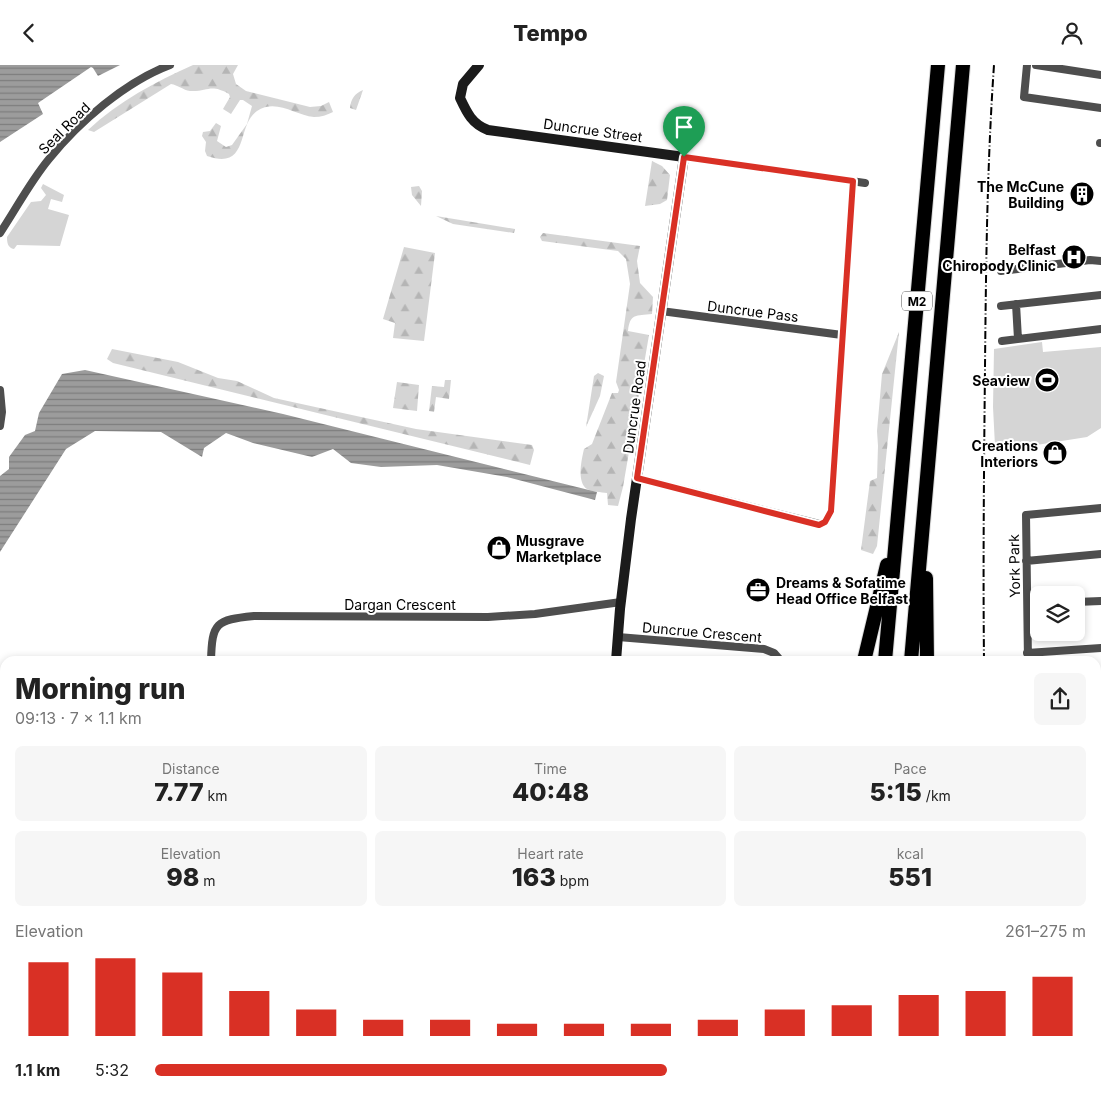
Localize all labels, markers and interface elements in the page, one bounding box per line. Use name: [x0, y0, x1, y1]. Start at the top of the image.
icon: back: [15, 19, 43, 47]
icon: person: [1058, 19, 1086, 47]
text: Tempo: [513, 20, 588, 46]
street label: Seal Road: [35, 99, 93, 157]
pin: [663, 106, 705, 157]
icon: arrive: [670, 113, 698, 141]
street label: Duncrue Street: [542, 115, 644, 145]
place label: The McCune Building: [977, 178, 1064, 211]
building icon: The McCune Building: [1069, 181, 1095, 207]
place label: Belfast Chiropody Clinic: [942, 241, 1056, 274]
hospital icon: Belfast Chiropody Clinic: [1061, 244, 1087, 270]
road number: M2: [902, 292, 932, 311]
street label: Duncrue Pass: [706, 297, 800, 325]
street label: Duncrue Road: [619, 359, 649, 455]
sports icon: Seaview: [1034, 367, 1060, 393]
place label: Seaview: [972, 372, 1030, 389]
place label: Creations Interiors: [972, 437, 1038, 470]
shop icon: Creations Interiors: [1042, 440, 1068, 466]
place label: Musgrave Marketplace: [516, 532, 602, 565]
street label: York Park: [1005, 534, 1023, 598]
shop icon: Musgrave Marketplace: [486, 535, 512, 561]
place label: Dreams & Sofatime Head Office Belfast: [776, 574, 908, 607]
office icon: Dreams & Sofatime Head Office Belfast: [745, 577, 771, 603]
map controls: [1030, 586, 1085, 641]
button: layers: [1030, 586, 1085, 641]
street label: Dargan Crescent: [344, 596, 456, 613]
street label: Duncrue Crescent: [641, 618, 763, 646]
text: Morning run: [15, 672, 185, 706]
button: share: [1034, 673, 1086, 725]
text: 09:13 · 7 × 1.1 km: [15, 708, 142, 728]
text: Distance: [162, 760, 220, 777]
text: Time: [534, 760, 567, 777]
text: Pace: [894, 760, 927, 777]
text: 7.77: [154, 777, 204, 807]
text: 40:48: [512, 777, 589, 807]
text: 5:15: [869, 777, 922, 807]
text: km: [204, 787, 228, 804]
text: /km: [922, 787, 951, 804]
text: Elevation: [161, 845, 221, 862]
text: Heart rate: [517, 845, 584, 862]
text: kcal: [897, 845, 924, 862]
text: 98: [166, 862, 199, 892]
text: 163: [512, 862, 556, 892]
text: 551: [888, 862, 932, 892]
text: m: [199, 872, 216, 889]
text: bpm: [556, 872, 589, 889]
text: Elevation: [15, 921, 84, 941]
text: 261–275 m: [1005, 921, 1086, 941]
text: 1.1 km: [15, 1060, 60, 1080]
text: 5:32: [95, 1060, 129, 1080]

